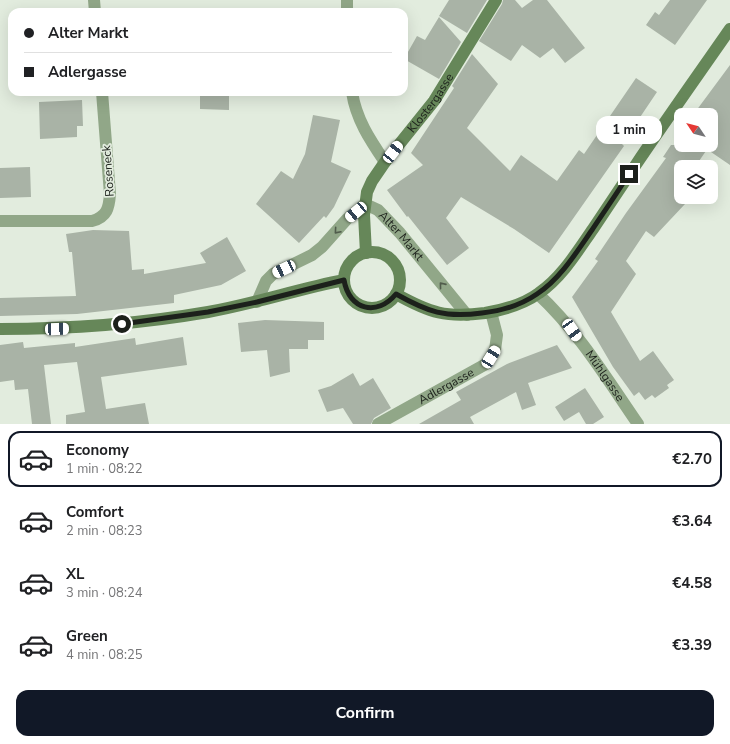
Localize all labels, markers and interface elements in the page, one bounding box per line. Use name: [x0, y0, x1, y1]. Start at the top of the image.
text: Alter Markt: [48, 23, 128, 43]
text: Adlergasse: [48, 62, 127, 82]
street label: Klostergasse: [404, 70, 457, 136]
north arrow: [674, 108, 718, 152]
map controls: [674, 108, 718, 204]
callout: 1 min: [596, 116, 662, 144]
text: 1 min: [612, 121, 646, 139]
car: [381, 139, 405, 165]
street label: Roseneck: [98, 144, 118, 197]
button: layers: [674, 160, 718, 204]
route end: [620, 165, 638, 183]
car: [343, 200, 369, 224]
street label: Alter Markt: [375, 208, 428, 265]
one-way arrow: [334, 227, 341, 234]
car: [271, 258, 297, 280]
one-way arrow: [440, 282, 447, 290]
route start: [113, 315, 131, 333]
car: [560, 317, 584, 343]
car: [45, 323, 69, 335]
car: [480, 344, 502, 370]
street label: Mühlgasse: [582, 347, 628, 404]
street label: Adlergasse: [416, 364, 477, 408]
text: Economy: [66, 440, 129, 460]
icon: car: [18, 441, 54, 477]
text: €2.70: [672, 449, 712, 469]
text: 1 min · 08:22: [66, 460, 142, 478]
text: Comfort: [66, 502, 123, 522]
icon: car: [18, 503, 54, 539]
text: €3.64: [672, 511, 712, 531]
text: 2 min · 08:23: [66, 522, 142, 540]
text: XL: [66, 564, 85, 584]
icon: car: [18, 565, 54, 601]
text: €4.58: [672, 573, 712, 593]
text: 3 min · 08:24: [66, 584, 142, 602]
text: Green: [66, 626, 108, 646]
icon: car: [18, 627, 54, 663]
text: €3.39: [672, 635, 712, 655]
text: 4 min · 08:25: [66, 646, 142, 664]
button: Confirm: [16, 690, 714, 736]

